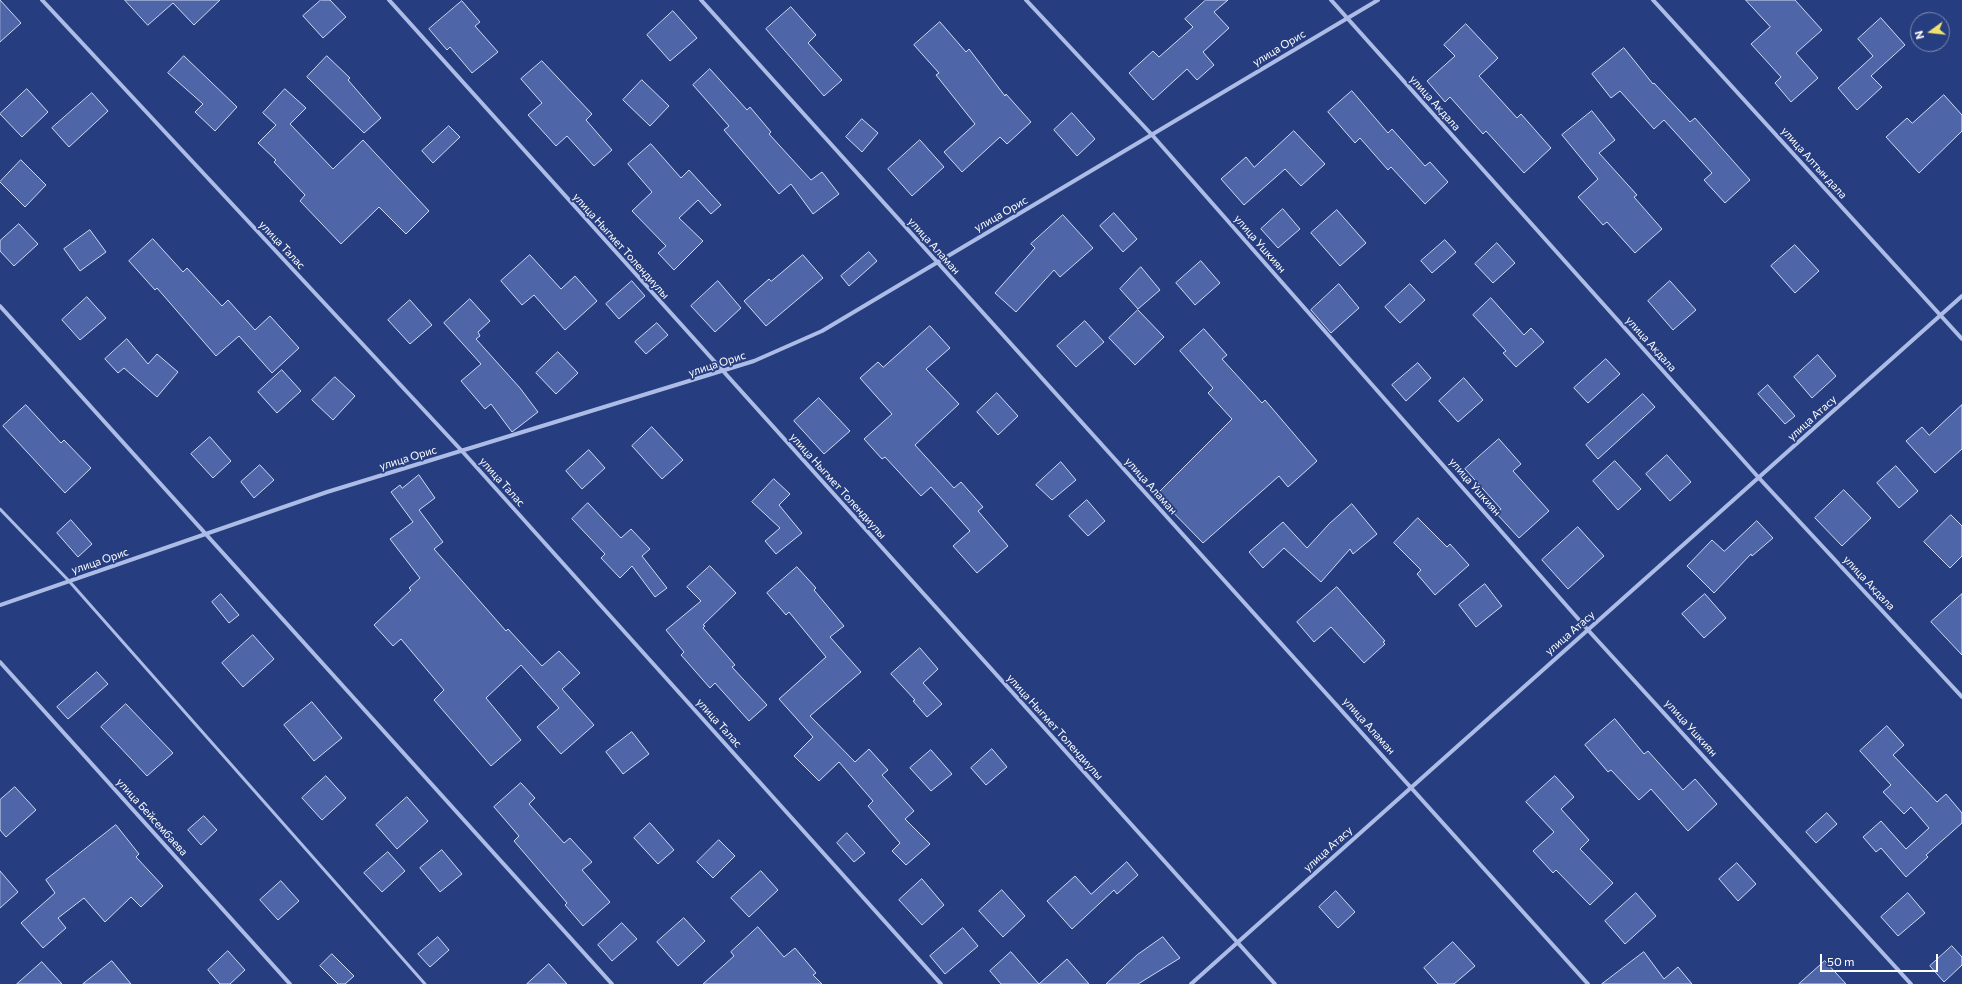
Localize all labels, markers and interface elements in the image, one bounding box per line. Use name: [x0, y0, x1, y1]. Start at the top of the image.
north arrow: [1910, 12, 1950, 52]
street label: улица Орис: [1250, 27, 1308, 69]
text: N: [1912, 29, 1926, 41]
street label: улица Акдала: [1407, 73, 1463, 133]
street label: улица Алтын дала: [1778, 124, 1850, 202]
street label: улица Ныгмет Толендиулы: [570, 190, 672, 302]
street label: улица Орис: [972, 193, 1030, 235]
street label: улица Ушкиян: [1231, 212, 1289, 276]
street label: улица Аламан: [905, 215, 963, 277]
street label: улица Талас: [256, 218, 308, 272]
street label: улица Акдала: [1623, 314, 1679, 374]
street label: улица Орис: [687, 349, 747, 379]
street label: улица Атасу: [1785, 393, 1839, 443]
street label: улица Ныгмет Толендиулы: [787, 430, 889, 542]
street label: улица Орис: [378, 443, 438, 473]
street label: улица Талас: [477, 455, 527, 509]
street label: улица Аламан: [1122, 455, 1180, 517]
street label: улица Ушкиян: [1446, 455, 1504, 519]
street label: улица Орис: [70, 545, 130, 577]
street label: улица Акдала: [1840, 553, 1898, 613]
street label: улица Атасу: [1543, 608, 1597, 658]
street label: улица Ныгмет Толендиулы: [1004, 671, 1106, 783]
street label: улица Аламан: [1340, 695, 1398, 757]
street label: улица Талас: [694, 696, 744, 750]
street label: улица Ушкиян: [1662, 697, 1720, 759]
street label: улица Бейсембаева: [114, 775, 190, 859]
street label: улица Атасу: [1301, 824, 1355, 874]
scale bar: [1822, 946, 1940, 972]
text: 50 m: [1827, 954, 1855, 968]

